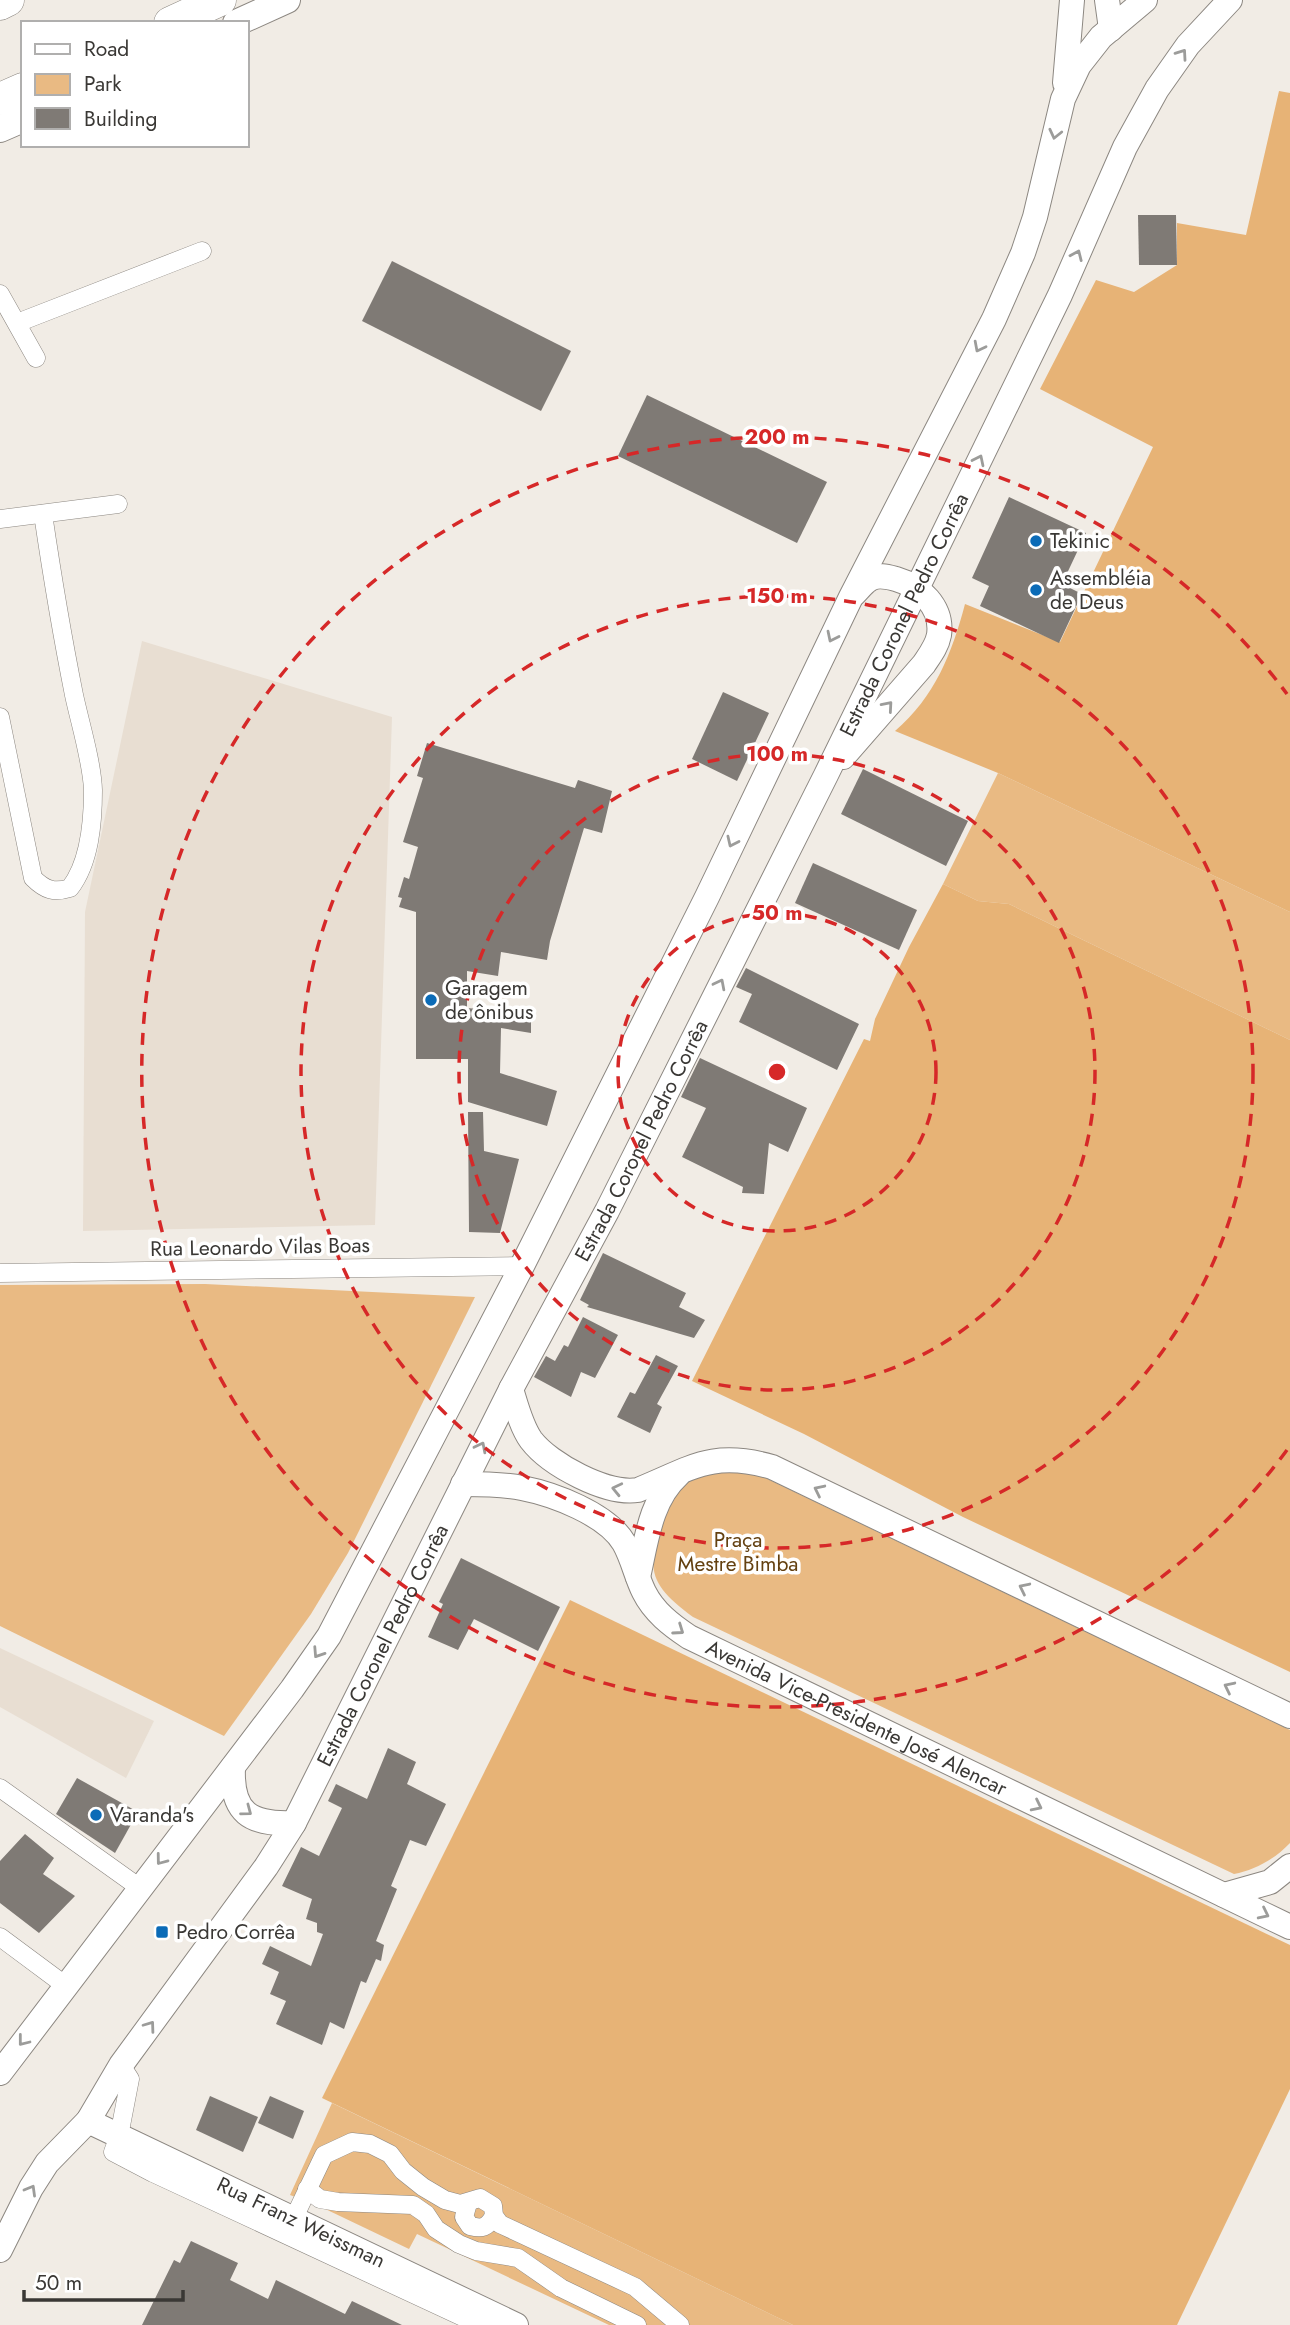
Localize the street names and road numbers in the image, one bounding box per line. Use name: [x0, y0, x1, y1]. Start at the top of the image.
street label: Estrada Coronel Pedro Corrêa: [832, 488, 976, 741]
street label: Estrada Coronel Pedro Corrêa: [568, 1015, 716, 1267]
street label: Rua Leonardo Vilas Boas: [150, 1230, 370, 1264]
street label: Estrada Coronel Pedro Corrêa: [310, 1519, 456, 1771]
street label: Avenida Vice-Presidente José Alencar: [701, 1632, 1013, 1804]
street label: Rua Franz Weissman: [212, 2170, 390, 2276]

